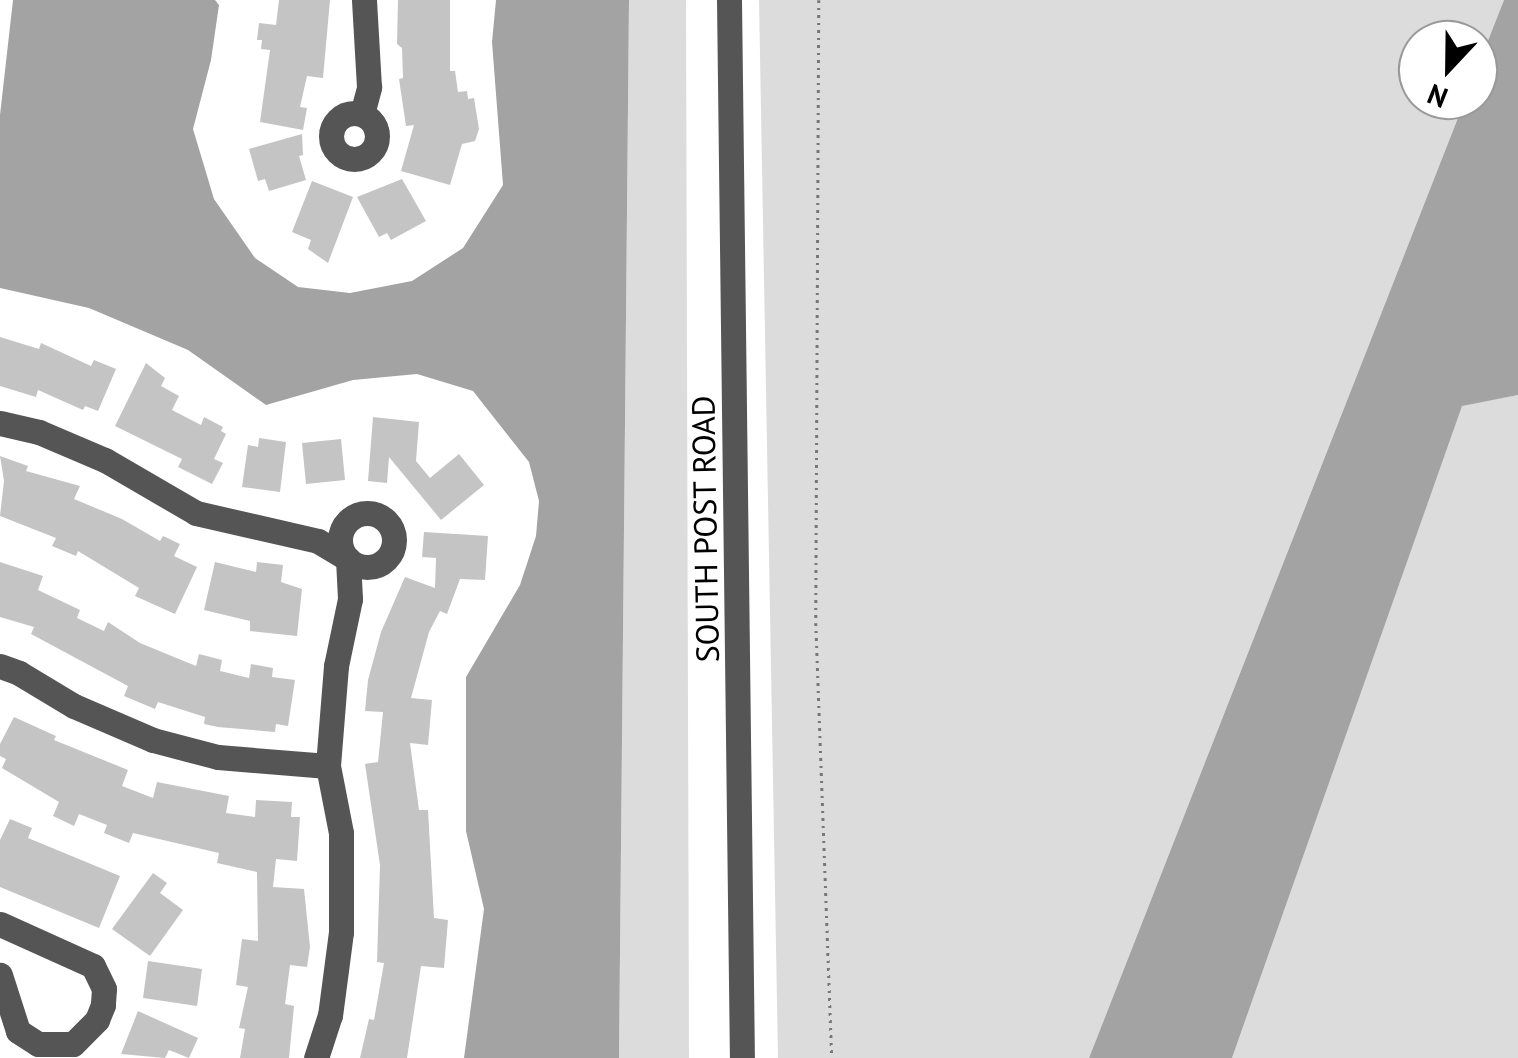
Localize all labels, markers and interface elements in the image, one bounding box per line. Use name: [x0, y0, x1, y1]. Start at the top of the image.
north arrow: [1398, 20, 1498, 120]
text: N: [1422, 76, 1453, 117]
street label: SOUTH POST ROAD: [683, 394, 727, 664]

